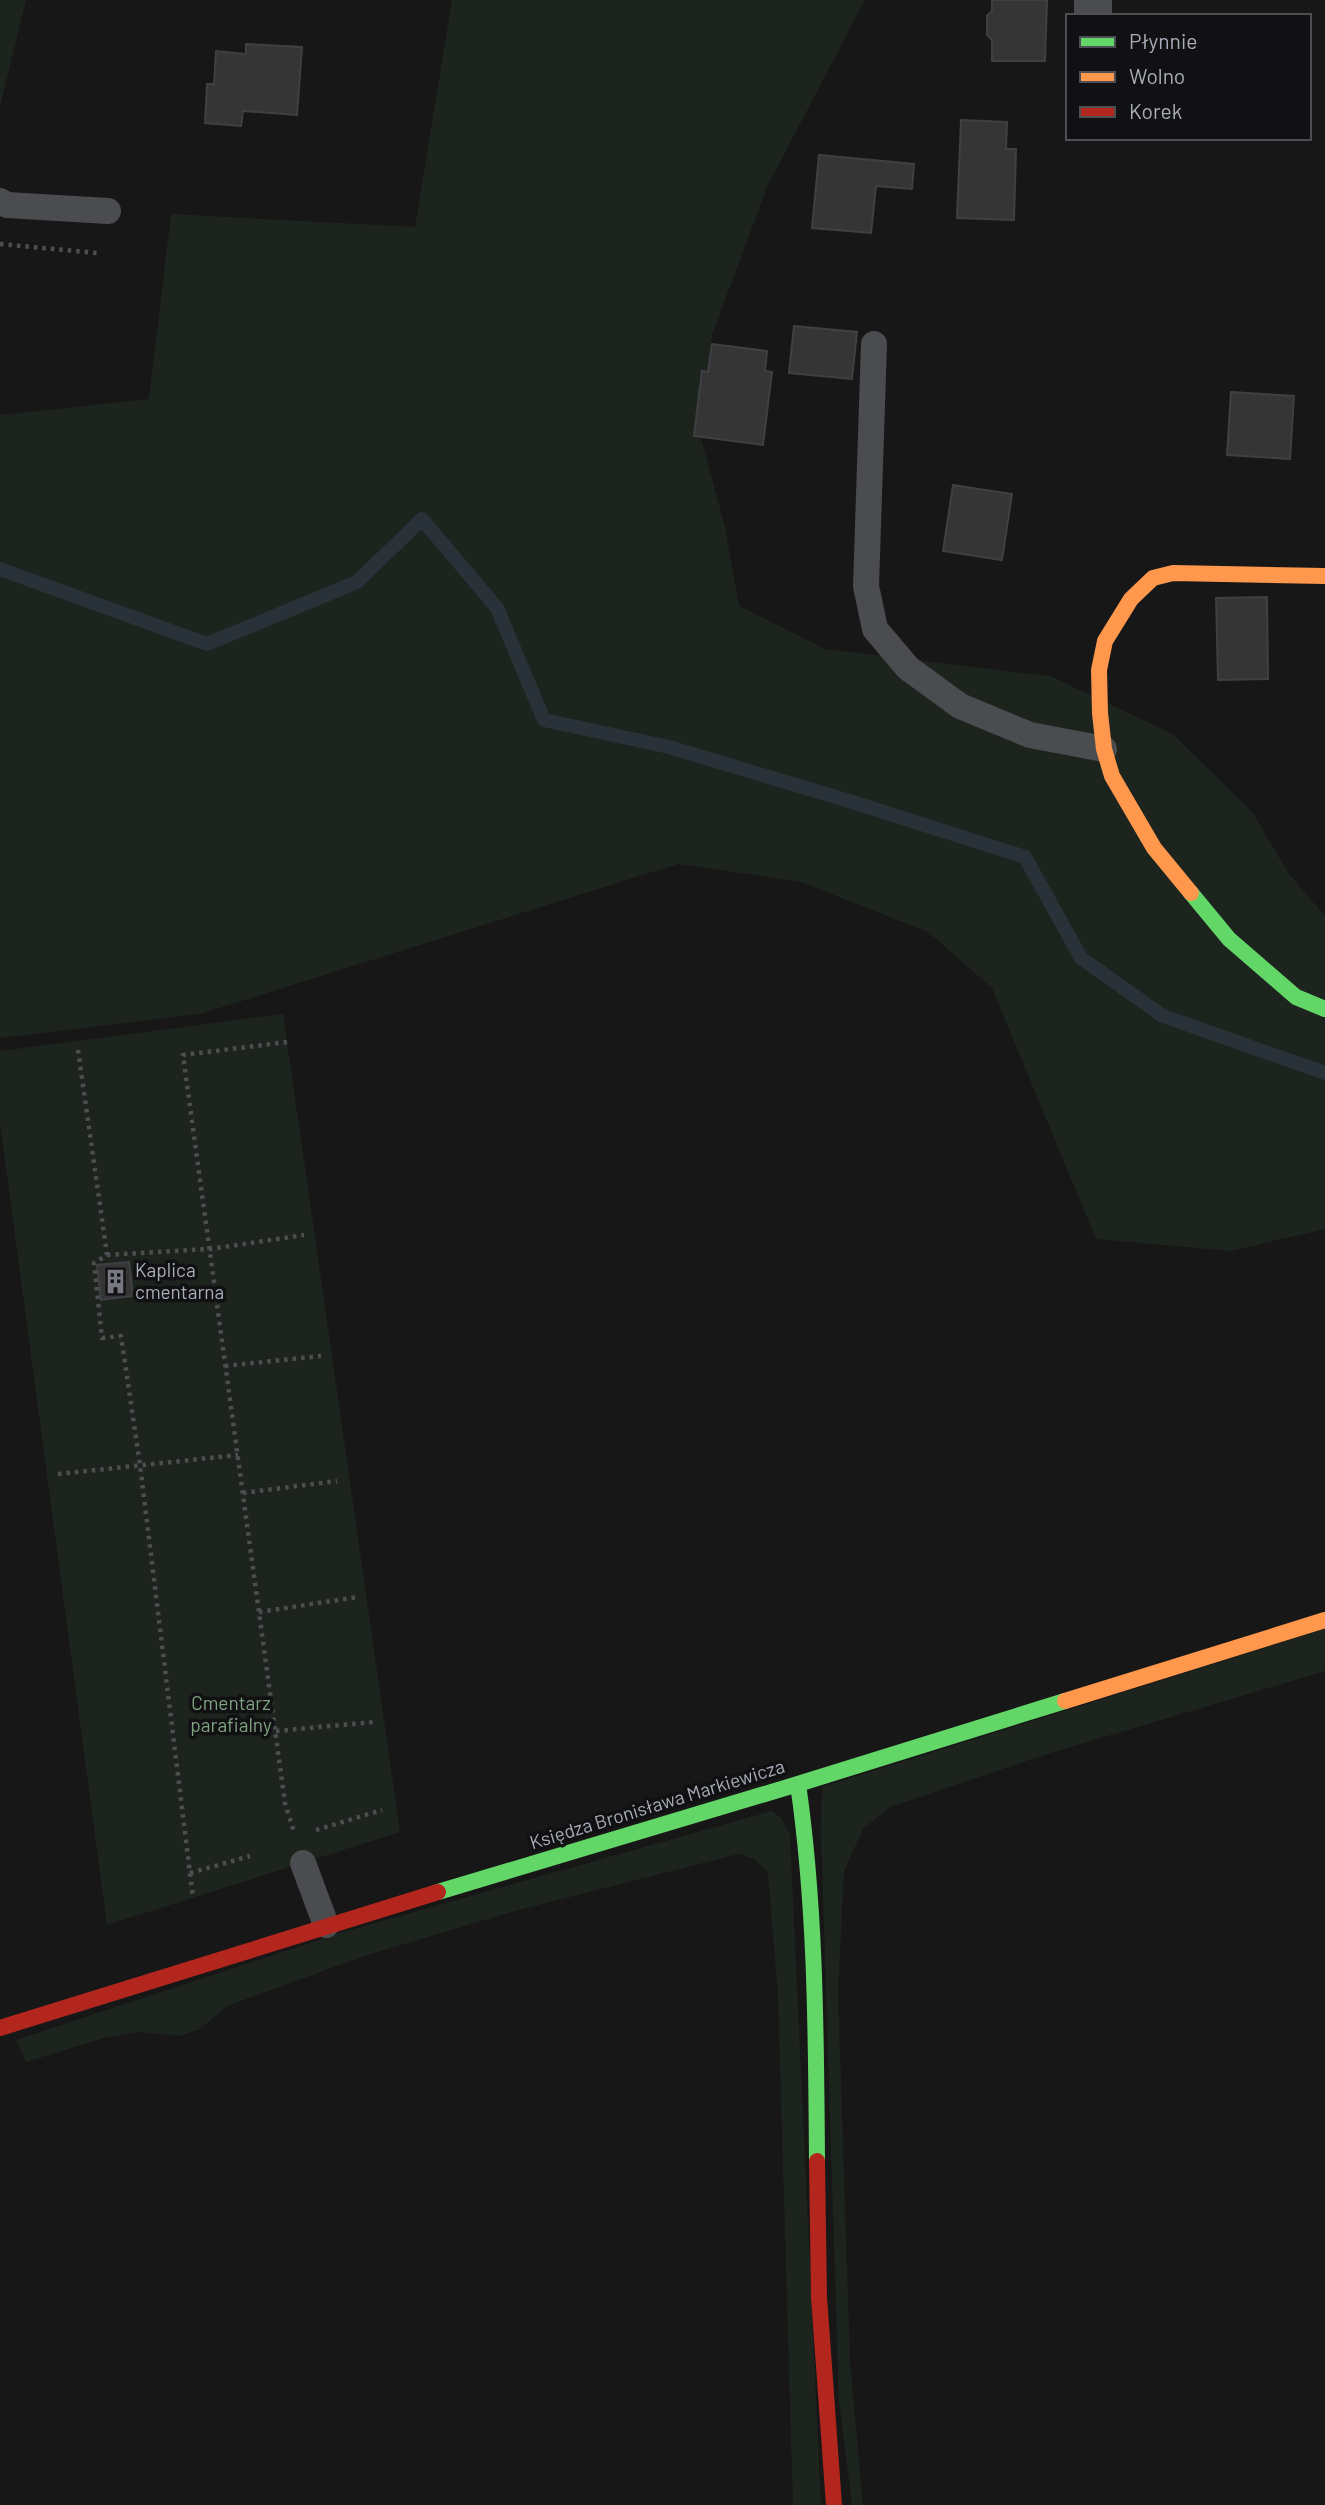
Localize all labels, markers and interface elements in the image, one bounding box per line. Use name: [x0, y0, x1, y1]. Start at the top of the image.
legend: [1066, 14, 1311, 140]
text: Płynnie: [1129, 28, 1197, 53]
text: Wolno: [1129, 63, 1185, 88]
text: Korek: [1129, 98, 1182, 123]
place label: Kaplica cmentarna: [135, 1258, 224, 1303]
building icon: Kaplica cmentarna: [101, 1267, 129, 1295]
park label: Cmentarz parafialny: [190, 1691, 272, 1736]
street label: Księdza Bronisława Markiewicza: [527, 1754, 787, 1853]

